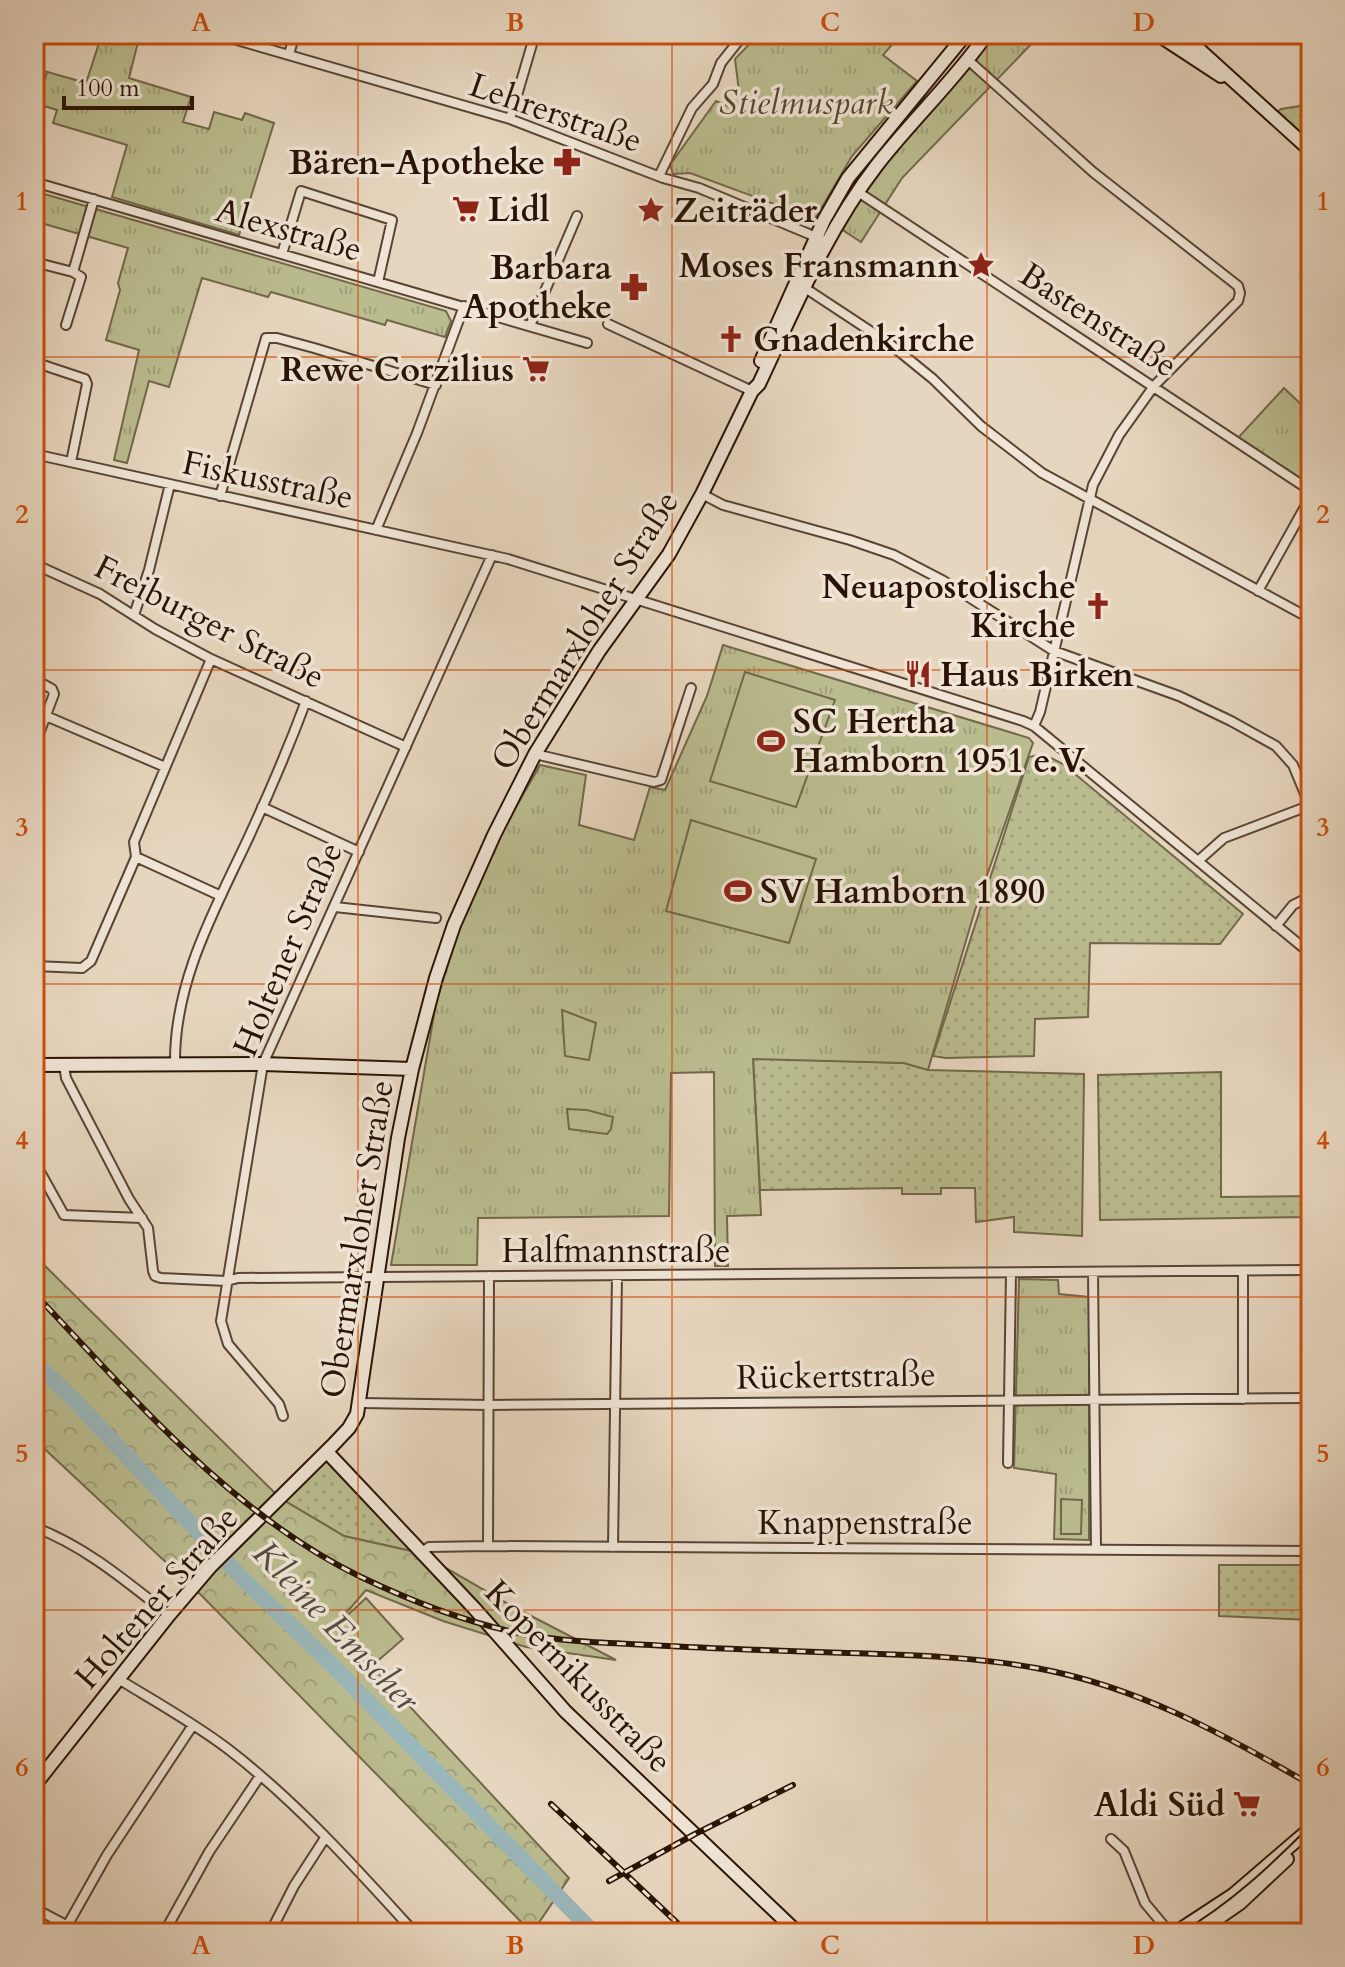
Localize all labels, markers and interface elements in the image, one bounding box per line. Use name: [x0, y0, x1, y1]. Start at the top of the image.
text: A: [191, 5, 211, 40]
text: B: [506, 5, 524, 40]
text: C: [820, 5, 840, 40]
text: D: [1133, 5, 1155, 40]
scale bar: [64, 60, 192, 110]
street label: Lehrerstraße: [463, 62, 648, 164]
text: 100 m: [76, 72, 140, 105]
park label: Stielmuspark: [719, 80, 893, 126]
place label: Bären-Apotheke: [288, 140, 545, 186]
pharmacy icon: Bären-Apotheke: [552, 147, 582, 177]
text: 1: [15, 184, 29, 219]
text: 1: [1316, 184, 1330, 219]
street label: Alexstraße: [210, 187, 367, 273]
place label: Lidl: [488, 187, 550, 233]
place label: Zeiträder: [673, 188, 818, 234]
supermarket icon: Lidl: [451, 194, 481, 224]
place icon: Zeiträder: [636, 195, 666, 225]
place label: Moses Fransmann: [679, 243, 959, 289]
place label: Barbara Apotheke: [463, 245, 612, 330]
place icon: Moses Fransmann: [966, 250, 996, 280]
street label: Bastenstraße: [1011, 252, 1186, 388]
pharmacy icon: Barbara Apotheke: [619, 272, 649, 302]
place label: Gnadenkirche: [753, 317, 975, 363]
church icon: Gnadenkirche: [716, 324, 746, 354]
place label: Rewe Corzilius: [280, 347, 514, 393]
supermarket icon: Rewe Corzilius: [521, 354, 551, 384]
street label: Fiskusstraße: [178, 439, 357, 521]
street label: Obermarxloher Straße: [480, 482, 690, 779]
text: 2: [15, 497, 29, 532]
text: 2: [1316, 497, 1330, 532]
street label: Freiburger Straße: [87, 544, 333, 700]
place label: Neuapostolische Kirche: [821, 564, 1076, 649]
church icon: Neuapostolische Kirche: [1083, 591, 1113, 621]
place label: Haus Birken: [940, 652, 1134, 698]
restaurant icon: Haus Birken: [903, 659, 933, 689]
place label: SC Hertha Hamborn 1951 e.V.: [793, 699, 1087, 784]
sports icon: SC Hertha Hamborn 1951 e.V.: [756, 726, 786, 756]
text: 3: [15, 810, 29, 845]
text: 3: [1316, 810, 1330, 845]
street label: Holtener Straße: [222, 835, 354, 1064]
place label: SV Hamborn 1890: [760, 869, 1045, 915]
sports icon: SV Hamborn 1890: [723, 876, 753, 906]
street label: Obermarxloher Straße: [309, 1077, 405, 1401]
text: 4: [15, 1123, 29, 1158]
text: 4: [1316, 1123, 1330, 1158]
street label: Halfmannstraße: [501, 1228, 731, 1274]
street label: Rückertstraße: [736, 1351, 936, 1401]
text: 5: [15, 1436, 29, 1471]
text: 5: [1316, 1436, 1330, 1471]
street label: Holtener Straße: [64, 1496, 249, 1699]
street label: Knappenstraße: [757, 1500, 973, 1546]
water label: Kleine Emscher: [242, 1530, 431, 1723]
street label: Kopernikusstraße: [474, 1570, 682, 1783]
text: 6: [15, 1750, 29, 1785]
text: 6: [1316, 1750, 1330, 1785]
place label: Aldi Süd: [1094, 1782, 1226, 1828]
supermarket icon: Aldi Süd: [1232, 1789, 1262, 1819]
text: A: [191, 1928, 211, 1963]
text: B: [506, 1928, 524, 1963]
text: C: [820, 1928, 840, 1963]
text: D: [1133, 1928, 1155, 1963]

